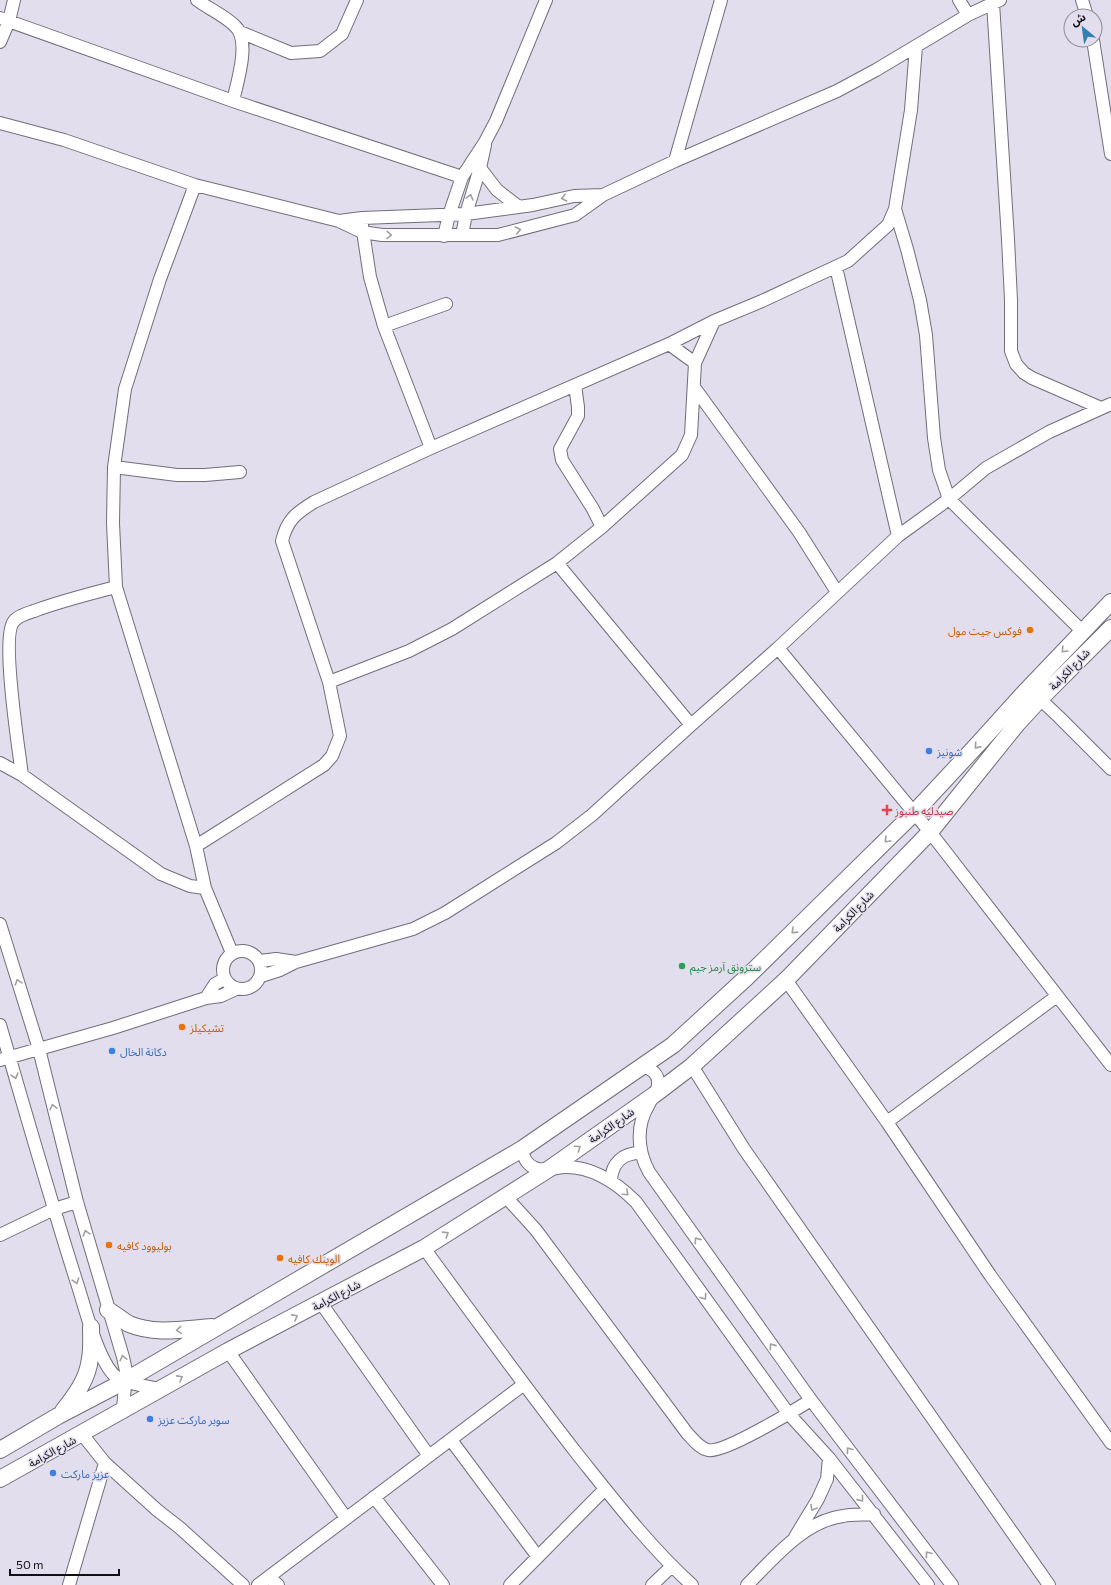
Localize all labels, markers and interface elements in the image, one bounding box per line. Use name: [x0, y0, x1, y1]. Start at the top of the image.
north arrow: [1063, 8, 1103, 48]
text: ش: [1068, 9, 1088, 29]
one-way arrow: [561, 193, 568, 202]
one-way arrow: [465, 194, 474, 201]
one-way arrow: [515, 227, 522, 235]
one-way arrow: [386, 231, 392, 239]
place label: فوكس جيت مول: [948, 624, 1022, 638]
marker: فوكس جيت مول: [1025, 625, 1035, 635]
street label: شارع الكرامة: [1046, 645, 1094, 694]
one-way arrow: [1061, 645, 1069, 653]
one-way arrow: [974, 741, 981, 749]
place label: شونيز: [936, 745, 963, 759]
marker: شونيز: [924, 746, 934, 756]
place label: صيدليه طنبوز: [894, 804, 954, 818]
marker: صيدليه طنبوز: [882, 805, 892, 815]
one-way arrow: [884, 835, 892, 843]
street label: شارع الكرامة: [830, 887, 878, 936]
one-way arrow: [791, 927, 799, 934]
place label: سترونق آرمز جيم: [690, 960, 762, 976]
marker: سترونق آرمز جيم: [677, 961, 687, 971]
one-way arrow: [14, 979, 23, 986]
place label: تشيكيلز: [189, 1021, 224, 1035]
marker: تشيكيلز: [177, 1022, 187, 1032]
place label: دكانة الخال: [120, 1045, 167, 1058]
marker: دكانة الخال: [107, 1046, 117, 1056]
one-way arrow: [10, 1072, 19, 1079]
one-way arrow: [50, 1104, 58, 1110]
street label: شارع الكرامة: [586, 1104, 638, 1147]
one-way arrow: [574, 1146, 581, 1153]
one-way arrow: [622, 1188, 629, 1195]
one-way arrow: [82, 1230, 90, 1236]
one-way arrow: [442, 1232, 449, 1239]
one-way arrow: [695, 1237, 702, 1244]
place label: بوليوود كافيه: [117, 1239, 172, 1253]
marker: بوليوود كافيه: [104, 1240, 114, 1250]
place label: الوينك كافيه: [288, 1252, 340, 1266]
marker: الوينك كافيه: [275, 1253, 285, 1263]
one-way arrow: [71, 1277, 80, 1284]
street label: شارع الكرامة: [310, 1277, 363, 1315]
one-way arrow: [699, 1292, 706, 1299]
one-way arrow: [291, 1314, 298, 1321]
one-way arrow: [176, 1325, 182, 1334]
one-way arrow: [770, 1343, 777, 1350]
one-way arrow: [119, 1354, 127, 1361]
one-way arrow: [176, 1375, 183, 1383]
place label: سوبر ماركت عزيز: [157, 1413, 230, 1427]
marker: سوبر ماركت عزيز: [145, 1414, 155, 1424]
street label: شارع الكرامة: [26, 1432, 79, 1471]
one-way arrow: [847, 1448, 854, 1455]
place label: عزيز ماركت: [61, 1467, 110, 1481]
marker: عزيز ماركت: [48, 1468, 58, 1478]
one-way arrow: [857, 1494, 864, 1501]
one-way arrow: [810, 1504, 817, 1511]
scale bar: [10, 1551, 119, 1577]
one-way arrow: [925, 1551, 933, 1558]
text: 50 m: [16, 1557, 44, 1571]

